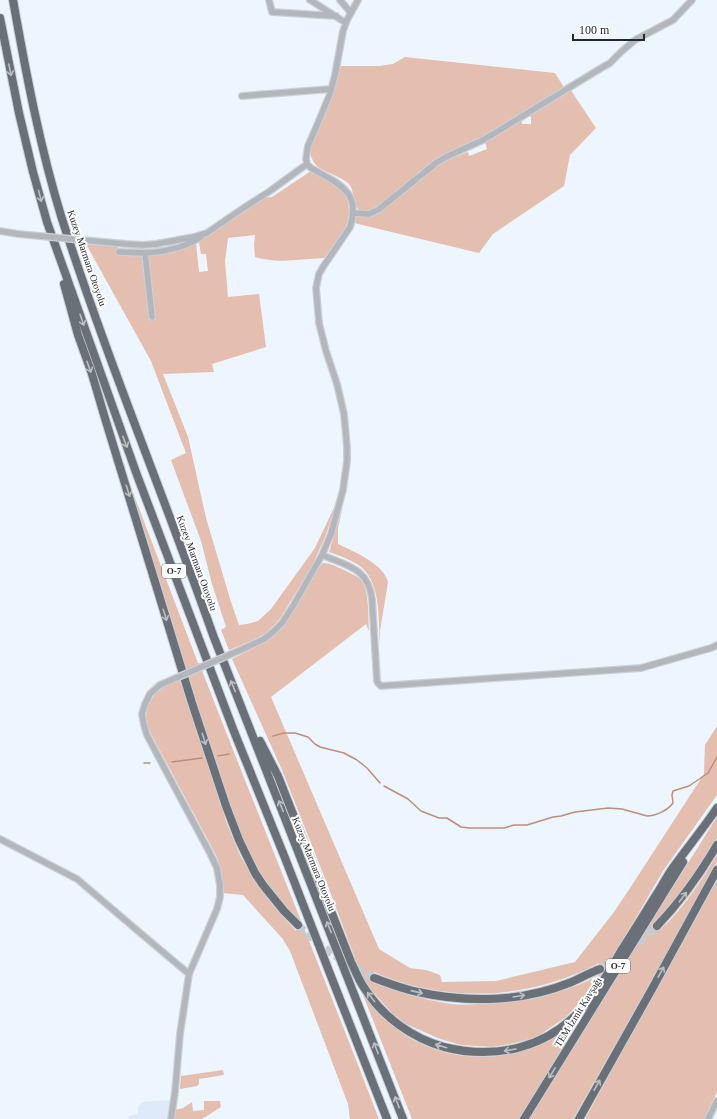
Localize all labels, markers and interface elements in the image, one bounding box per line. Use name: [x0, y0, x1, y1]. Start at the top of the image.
scale bar: [573, 16, 644, 42]
text: 100 m: [579, 23, 610, 37]
one-way arrow: [6, 63, 14, 76]
one-way arrow: [37, 190, 44, 203]
street label: Kuzey Marmara Otoyolu: [65, 209, 109, 307]
one-way arrow: [78, 313, 86, 325]
one-way arrow: [85, 360, 93, 372]
one-way arrow: [122, 435, 129, 448]
one-way arrow: [124, 484, 132, 496]
street label: Kuzey Marmara Otoyolu: [175, 514, 219, 612]
road number: O-7: [162, 564, 186, 578]
one-way arrow: [162, 608, 169, 621]
one-way arrow: [229, 680, 236, 692]
one-way arrow: [201, 732, 208, 745]
one-way arrow: [276, 801, 284, 813]
street label: Kuzey Marmara Otoyolu: [290, 815, 338, 913]
one-way arrow: [679, 891, 687, 902]
one-way arrow: [324, 922, 332, 934]
road number: O-7: [606, 959, 630, 973]
one-way arrow: [658, 966, 666, 978]
street label: TEM İzmit Kavşağı: [552, 975, 604, 1049]
one-way arrow: [410, 989, 423, 996]
one-way arrow: [367, 992, 375, 1003]
one-way arrow: [512, 992, 525, 1000]
one-way arrow: [435, 1042, 448, 1049]
one-way arrow: [372, 1043, 380, 1055]
one-way arrow: [504, 1046, 517, 1054]
one-way arrow: [548, 1067, 556, 1079]
one-way arrow: [594, 1079, 602, 1091]
one-way arrow: [392, 1096, 400, 1108]

